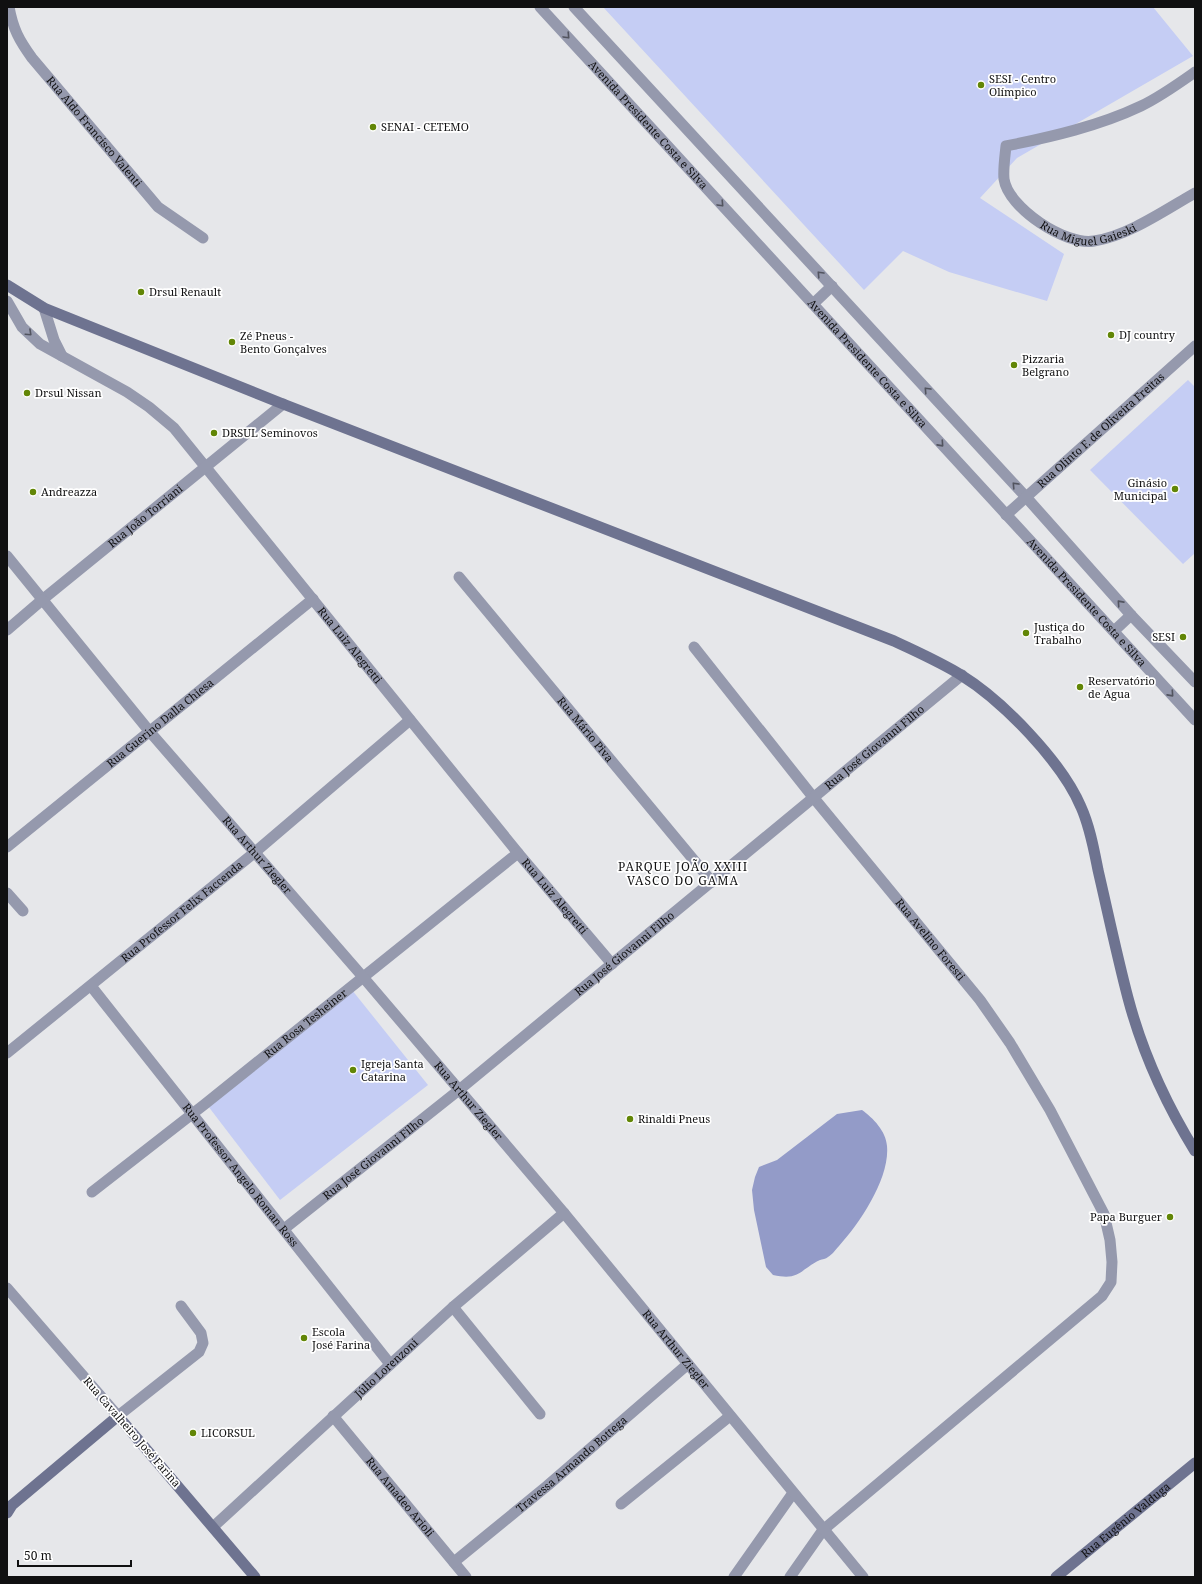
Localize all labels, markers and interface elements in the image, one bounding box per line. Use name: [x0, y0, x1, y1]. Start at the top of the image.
one-way arrow: [562, 31, 569, 39]
street label: Avenida Presidente Costa e Silva: [586, 57, 712, 192]
place label: SESI - Centro Olímpico: [989, 71, 1056, 99]
street label: Rua Aldo Francisco Valenti: [44, 73, 146, 190]
marker: SESI - Centro Olímpico: [976, 80, 986, 90]
place label: SENAI - CETEMO: [381, 119, 469, 134]
marker: SENAI - CETEMO: [368, 122, 378, 132]
one-way arrow: [716, 199, 723, 207]
street label: Rua Miguel Gaieski: [1039, 214, 1139, 230]
text: Rua Miguel Gaieski: [1038, 217, 1139, 249]
one-way arrow: [818, 271, 825, 278]
place label: Drsul Renault: [149, 284, 221, 299]
marker: Drsul Renault: [136, 287, 146, 297]
street label: Avenida Presidente Costa e Silva: [805, 295, 931, 431]
place label: DJ country: [1119, 327, 1176, 342]
place label: Zé Pneus - Bento Gonçalves: [240, 328, 327, 356]
one-way arrow: [24, 329, 32, 336]
marker: DJ country: [1106, 330, 1116, 340]
marker: Zé Pneus - Bento Gonçalves: [227, 337, 237, 347]
place label: Pizzaria Belgrano: [1022, 351, 1069, 379]
marker: Pizzaria Belgrano: [1009, 360, 1019, 370]
street label: Rua Olinto F. de Oliveira Freitas: [1033, 369, 1167, 491]
place label: Drsul Nissan: [35, 385, 102, 400]
one-way arrow: [924, 387, 932, 395]
marker: Drsul Nissan: [22, 388, 32, 398]
place label: DRSUL Seminovos: [222, 425, 318, 440]
marker: DRSUL Seminovos: [209, 428, 219, 438]
one-way arrow: [936, 439, 944, 447]
place label: Ginásio Municipal: [1114, 475, 1168, 503]
street label: Rua João Torriani: [104, 480, 186, 551]
one-way arrow: [1012, 482, 1020, 490]
place label: Andreazza: [41, 484, 97, 499]
marker: Ginásio Municipal: [1170, 484, 1180, 494]
marker: Andreazza: [28, 487, 38, 497]
street label: Avenida Presidente Costa e Silva: [1024, 534, 1150, 669]
one-way arrow: [1118, 600, 1125, 608]
street label: Rua Luiz Alegretti: [315, 604, 386, 687]
place label: Justiça do Trabalho: [1033, 619, 1085, 647]
marker: Justiça do Trabalho: [1021, 628, 1031, 638]
place label: SESI: [1152, 629, 1175, 644]
marker: SESI: [1178, 632, 1188, 642]
place label: Reservatório de Agua: [1088, 673, 1155, 701]
street label: Rua Guerino Dalla Chiesa: [103, 675, 216, 770]
marker: Reservatório de Agua: [1075, 682, 1085, 692]
one-way arrow: [1167, 689, 1174, 697]
street label: Rua Mário Piva: [554, 693, 617, 765]
street label: Rua José Giovanni Filho: [821, 701, 927, 792]
street label: Rua Arthur Ziegler: [219, 813, 296, 898]
street label: Rua Luiz Alegretti: [519, 855, 592, 937]
street label: Rua Professor Felix Faccenda: [117, 857, 246, 965]
district label: PARQUE JOÃO XXIII VASCO DO GAMA: [618, 858, 748, 889]
street label: Rua Avelino Foresti: [892, 895, 969, 984]
street label: Rua José Giovanni Filho: [571, 908, 677, 999]
street label: Rua Rosa Tesheiner: [260, 985, 350, 1061]
place label: Igreja Santa Catarina: [361, 1056, 424, 1084]
street label: Rua Arthur Ziegler: [431, 1058, 507, 1143]
marker: Igreja Santa Catarina: [348, 1065, 358, 1075]
street label: Rua Professor Angelo Roman Ross: [180, 1100, 302, 1250]
place label: Rinaldi Pneus: [638, 1111, 710, 1126]
street label: Rua José Giovanni Filho: [319, 1113, 427, 1202]
marker: Rinaldi Pneus: [625, 1114, 635, 1124]
place label: Papa Burguer: [1090, 1209, 1163, 1224]
marker: Papa Burguer: [1165, 1212, 1175, 1222]
street label: Rua Arthur Ziegler: [639, 1306, 714, 1393]
place label: Escola José Farina: [311, 1324, 370, 1352]
marker: Escola José Farina: [299, 1333, 309, 1343]
street label: Júlio Lorenzoni: [350, 1335, 421, 1401]
street label: Rua Cavalheiro José Farina: [80, 1373, 184, 1490]
street label: Travessa Armando Bottega: [513, 1412, 630, 1515]
place label: LICORSUL: [201, 1425, 255, 1440]
marker: LICORSUL: [188, 1428, 198, 1438]
street label: Rua Amadeo Arioli: [363, 1454, 438, 1540]
street label: Rua Eugênio Valduga: [1078, 1479, 1173, 1561]
scale bar: [18, 1542, 131, 1568]
text: 50 m: [24, 1547, 52, 1564]

